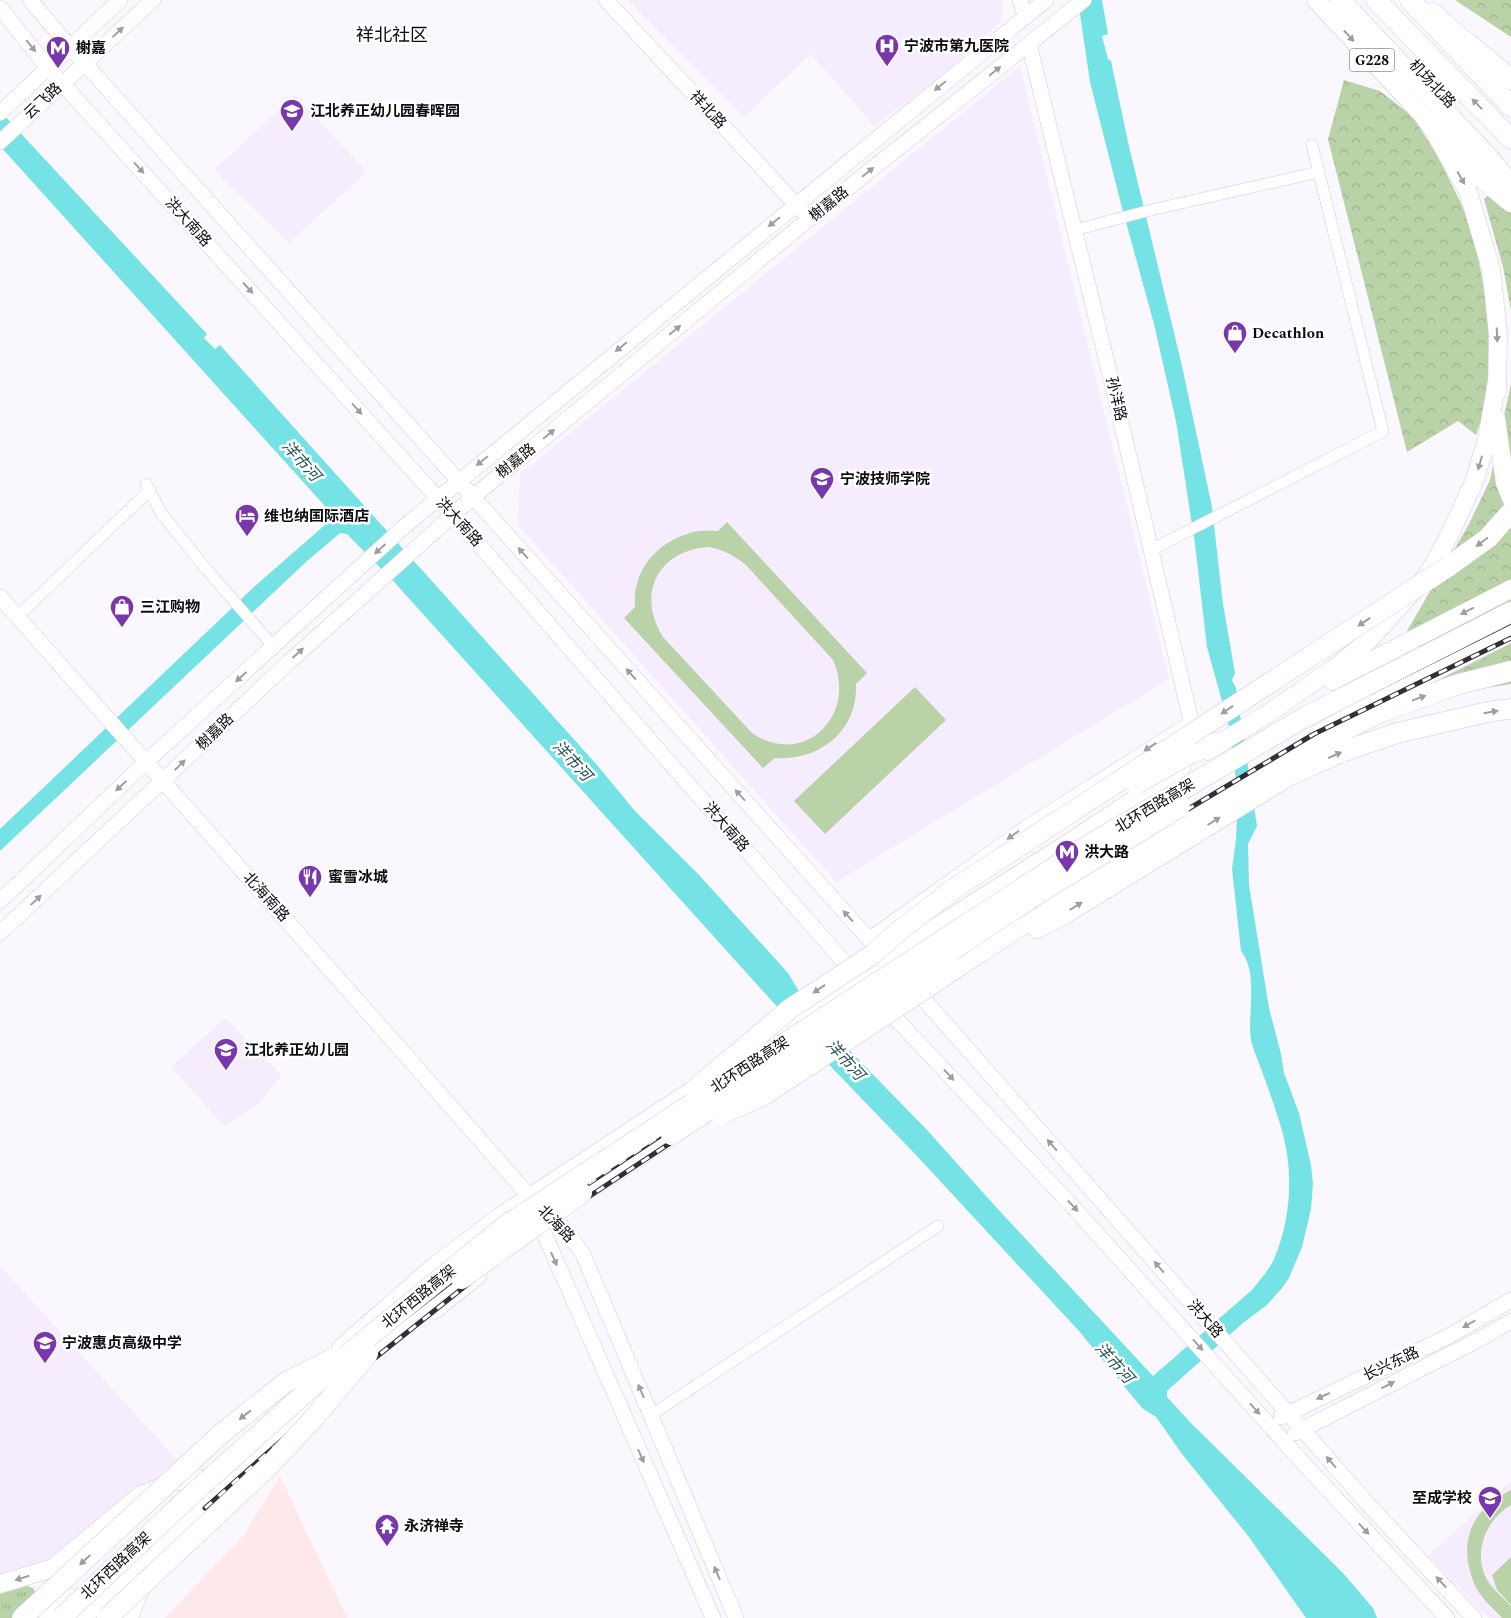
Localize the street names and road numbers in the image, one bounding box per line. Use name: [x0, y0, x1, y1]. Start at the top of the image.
road number: G228: [1350, 48, 1394, 72]
street label: 机场北路: [1403, 54, 1461, 114]
street label: 云飞路: [19, 77, 67, 125]
street label: 祥北路: [684, 86, 732, 134]
street label: 榭嘉路: [804, 181, 854, 227]
street label: 洪大南路: [159, 192, 217, 252]
street label: 孙洋路: [1100, 374, 1132, 424]
street label: 榭嘉路: [491, 438, 541, 484]
street label: 洪大南路: [430, 492, 488, 552]
street label: 榭嘉路: [191, 708, 239, 756]
street label: 北环西路高架: [1110, 773, 1200, 839]
street label: 洪大南路: [698, 797, 754, 857]
street label: 北海南路: [237, 867, 295, 927]
street label: 北环西路高架: [706, 1031, 794, 1099]
street label: 北海路: [532, 1200, 580, 1248]
street label: 北环西路高架: [377, 1260, 461, 1334]
street label: 洪大路: [1182, 1294, 1228, 1344]
street label: 长兴东路: [1359, 1341, 1423, 1387]
street label: 北环西路高架: [75, 1527, 157, 1605]

